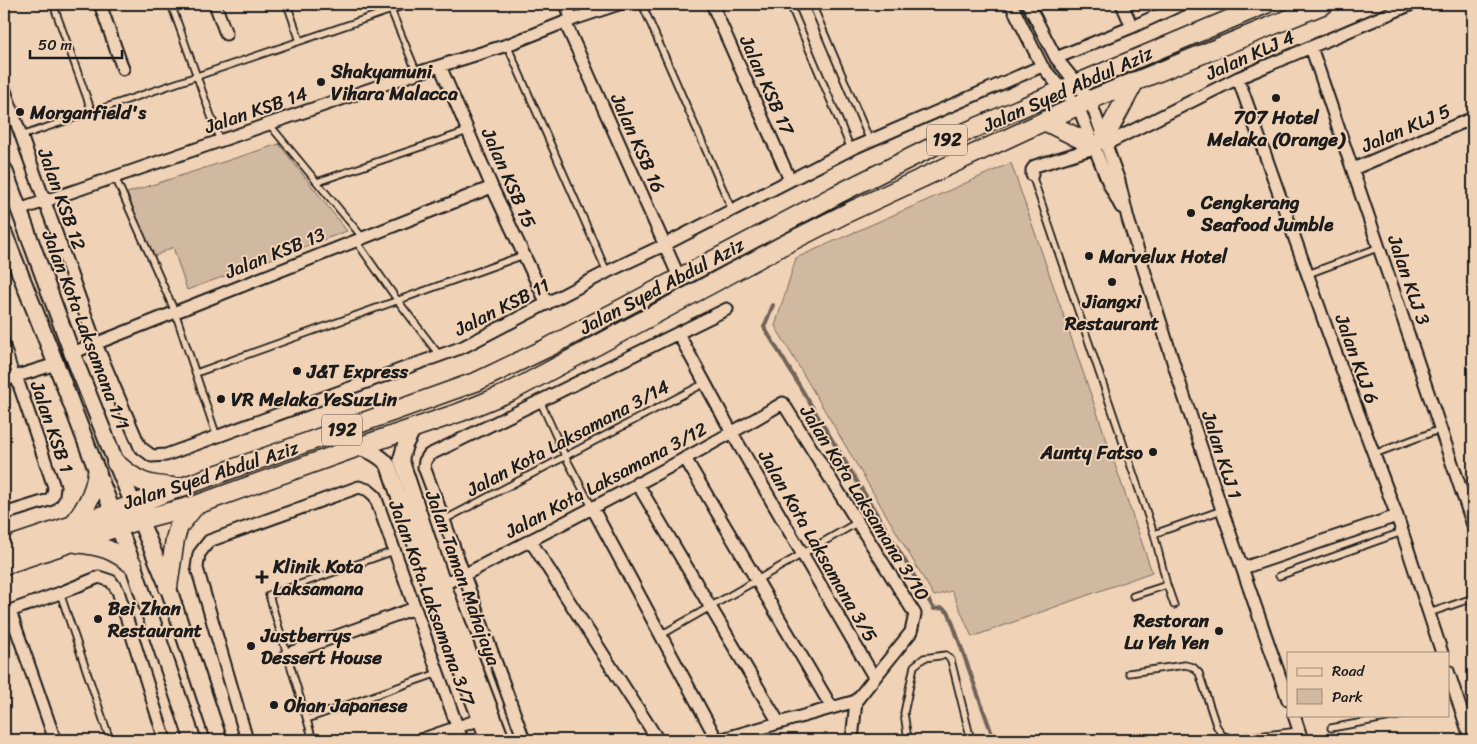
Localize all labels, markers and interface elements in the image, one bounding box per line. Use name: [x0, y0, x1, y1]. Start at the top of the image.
street label: Jalan KLJ 4: [1199, 21, 1300, 90]
scale bar: [30, 28, 122, 60]
street label: Jalan KSB 17: [730, 29, 804, 141]
text: 50 m: [38, 32, 73, 58]
street label: Jalan Syed Abdul Aziz: [977, 36, 1159, 142]
place label: Shakyamuni Vihara Malacca: [330, 55, 458, 110]
marker: Shakyamuni Vihara Malacca: [315, 76, 327, 88]
street label: Jalan KSB 14: [199, 77, 312, 143]
street label: Jalan KSB 16: [601, 87, 675, 198]
marker: 707 Hotel Melaka (Orange): [1270, 92, 1282, 104]
street label: Jalan KLJ 5: [1355, 94, 1456, 162]
place label: Morganfield's: [29, 96, 147, 129]
place label: 707 Hotel Melaka (Orange): [1206, 101, 1346, 156]
marker: Morganfield's: [14, 106, 26, 118]
street label: Jalan KSB 15: [472, 122, 546, 234]
road number: 192: [927, 124, 967, 156]
street label: Jalan KSB 12: [28, 142, 96, 255]
place label: Cengkerang Seafood Jumble: [1200, 186, 1334, 241]
marker: Cengkerang Seafood Jumble: [1185, 207, 1197, 219]
street label: Jalan KSB 13: [219, 218, 331, 288]
street label: Jalan Kota Laksamana 1/1: [32, 224, 139, 435]
street label: Jalan Syed Abdul Aziz: [573, 228, 751, 344]
street label: Jalan KLJ 3: [1378, 230, 1440, 330]
place label: Marvelux Hotel: [1098, 240, 1228, 273]
marker: Marvelux Hotel: [1083, 250, 1095, 262]
street label: Jalan KSB 11: [448, 269, 556, 346]
marker: Jiangxi Restaurant: [1106, 276, 1118, 288]
place label: Jiangxi Restaurant: [1064, 285, 1160, 340]
street label: Jalan KLJ 6: [1325, 308, 1389, 409]
place label: J&T Express: [306, 355, 410, 388]
marker: J&T Express: [291, 365, 303, 377]
street label: Jalan Kota Laksamana 3/14: [460, 370, 676, 506]
street label: Jalan KSB 1: [21, 376, 83, 477]
place label: VR Melaka YeSuzLin: [231, 383, 398, 416]
marker: VR Melaka YeSuzLin: [215, 393, 227, 405]
street label: Jalan Kota Laksamana 3/10: [791, 398, 939, 608]
street label: Jalan KLJ 1: [1192, 406, 1252, 503]
street label: Jalan Kota Laksamana 3/12: [498, 413, 713, 548]
road number: 192: [322, 414, 362, 446]
street label: Jalan Syed Abdul Aziz: [118, 431, 304, 519]
place label: Aunty Fatso: [1040, 436, 1144, 469]
street label: Jalan Kota Laksamana 3/5: [749, 443, 887, 649]
marker: Aunty Fatso: [1147, 446, 1159, 458]
street label: Jalan Taman Mahajaya: [416, 485, 510, 671]
street label: Jalan Kota Laksamana 3/7: [379, 495, 485, 712]
place label: Klinik Kota Laksamana: [272, 550, 364, 605]
marker: Klinik Kota Laksamana: [255, 570, 269, 584]
place label: Bei Zhan Restaurant: [107, 592, 203, 647]
place label: Restoran Lu Yeh Yen: [1124, 604, 1210, 659]
marker: Bei Zhan Restaurant: [92, 613, 104, 625]
place label: Justberrys Dessert House: [260, 619, 382, 674]
marker: Restoran Lu Yeh Yen: [1213, 625, 1225, 637]
marker: Justberrys Dessert House: [245, 640, 257, 652]
legend: [1287, 652, 1450, 716]
text: Road: [1332, 658, 1365, 684]
text: Park: [1332, 684, 1363, 710]
place label: Ohan Japanese: [284, 689, 408, 722]
marker: Ohan Japanese: [268, 699, 280, 711]

